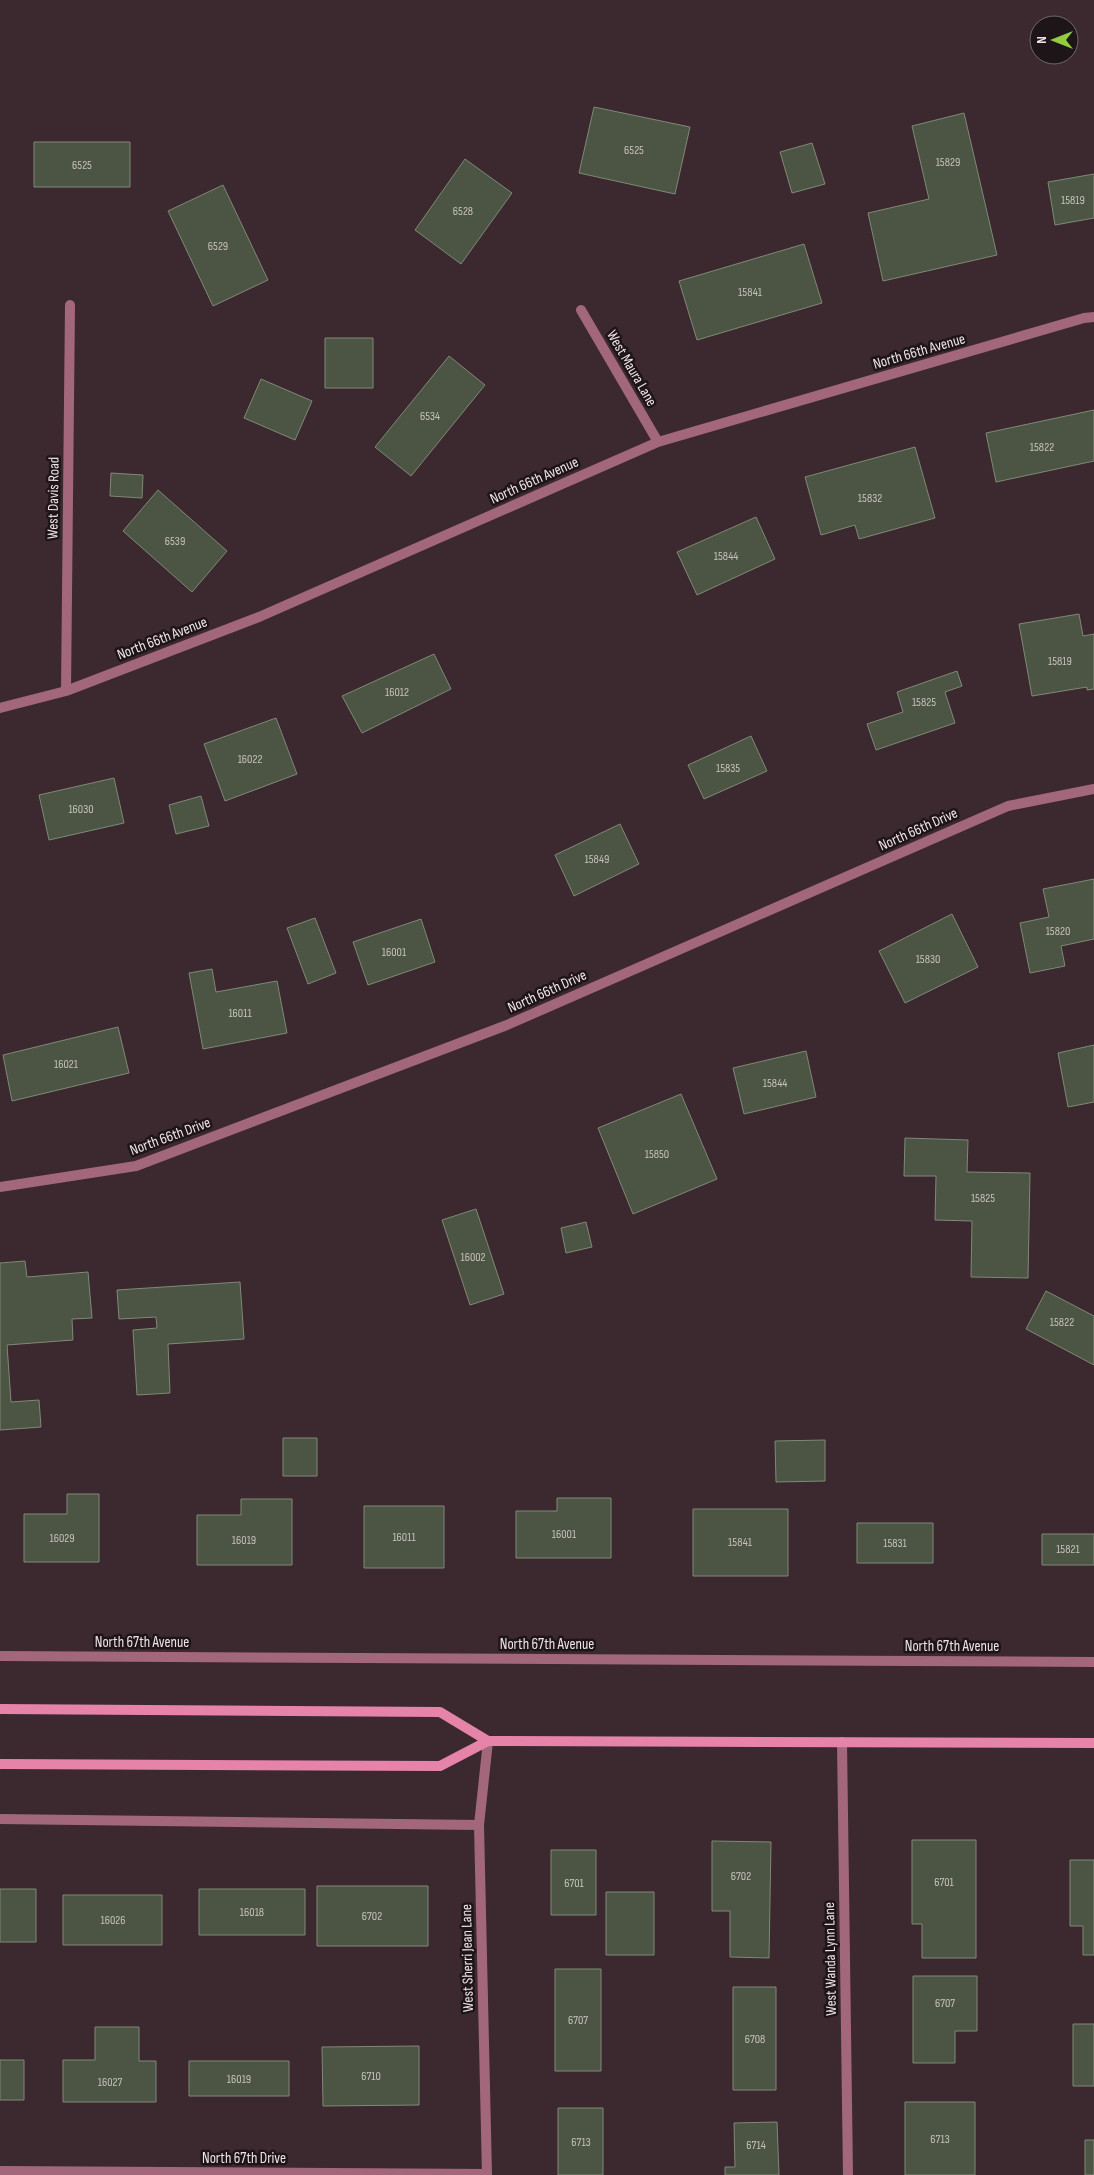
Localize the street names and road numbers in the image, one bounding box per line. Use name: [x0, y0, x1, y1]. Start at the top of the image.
street label: West Maura Lane: [602, 327, 661, 410]
street label: North 66th Avenue: [871, 329, 967, 374]
street label: North 66th Avenue: [487, 452, 581, 508]
street label: West Davis Road: [43, 457, 64, 539]
street label: North 66th Avenue: [114, 613, 210, 664]
street label: North 66th Drive: [876, 804, 961, 855]
street label: North 66th Drive: [505, 966, 590, 1017]
street label: North 66th Drive: [127, 1113, 213, 1160]
street label: North 67th Avenue: [95, 1633, 189, 1652]
street label: North 67th Avenue: [500, 1635, 594, 1654]
street label: North 67th Avenue: [905, 1637, 999, 1656]
street label: West Wanda Lynn Lane: [820, 1902, 841, 2016]
street label: West Sherri Jean Lane: [457, 1904, 478, 2012]
street label: North 67th Drive: [202, 2149, 286, 2168]

